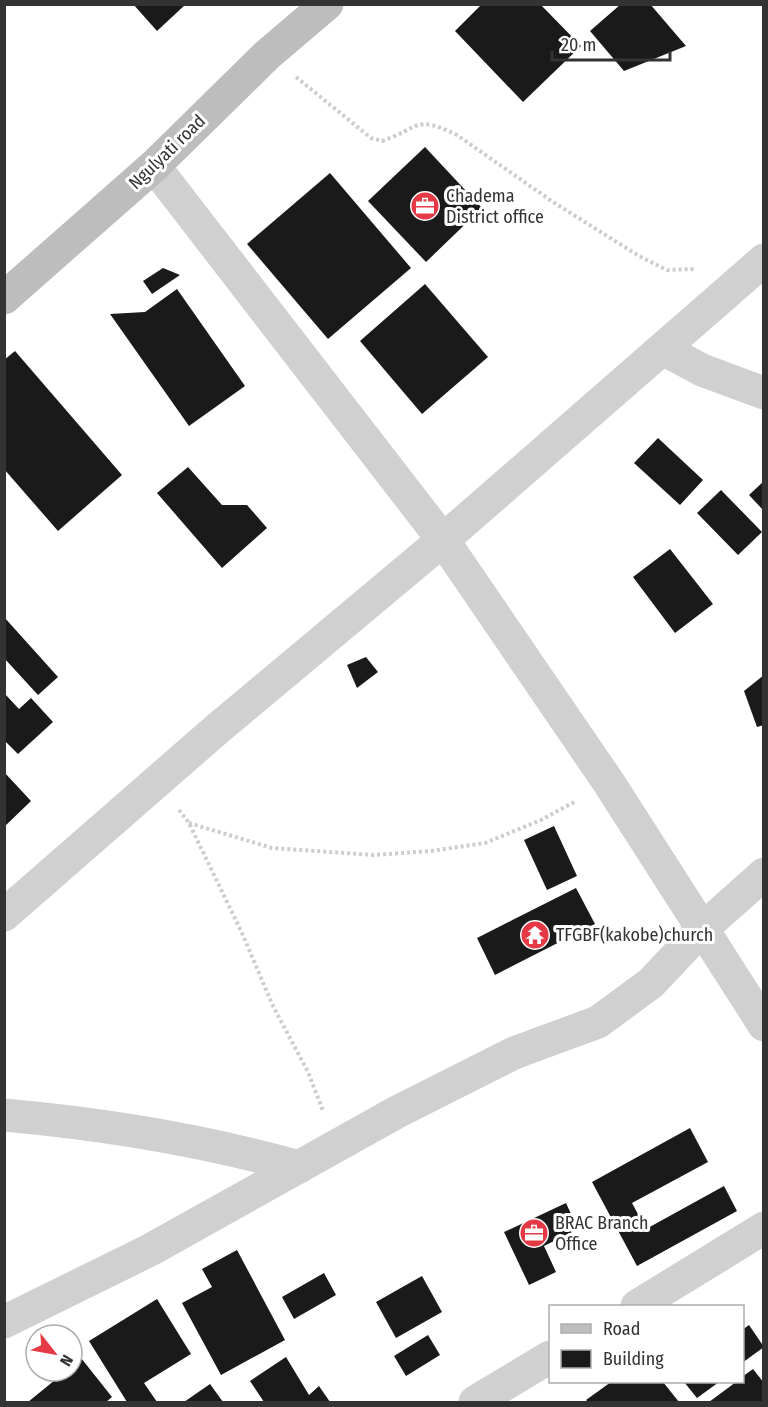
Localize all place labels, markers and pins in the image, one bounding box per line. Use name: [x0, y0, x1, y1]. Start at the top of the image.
place label: Chadema District office: [446, 185, 544, 228]
office icon: Chadema District office: [409, 190, 441, 222]
temple icon: TFGBF(kakobe)church: [519, 919, 551, 951]
place label: TFGBF(kakobe)church: [556, 924, 713, 946]
place label: BRAC Branch Office: [555, 1212, 648, 1255]
office icon: BRAC Branch Office: [518, 1217, 550, 1249]

